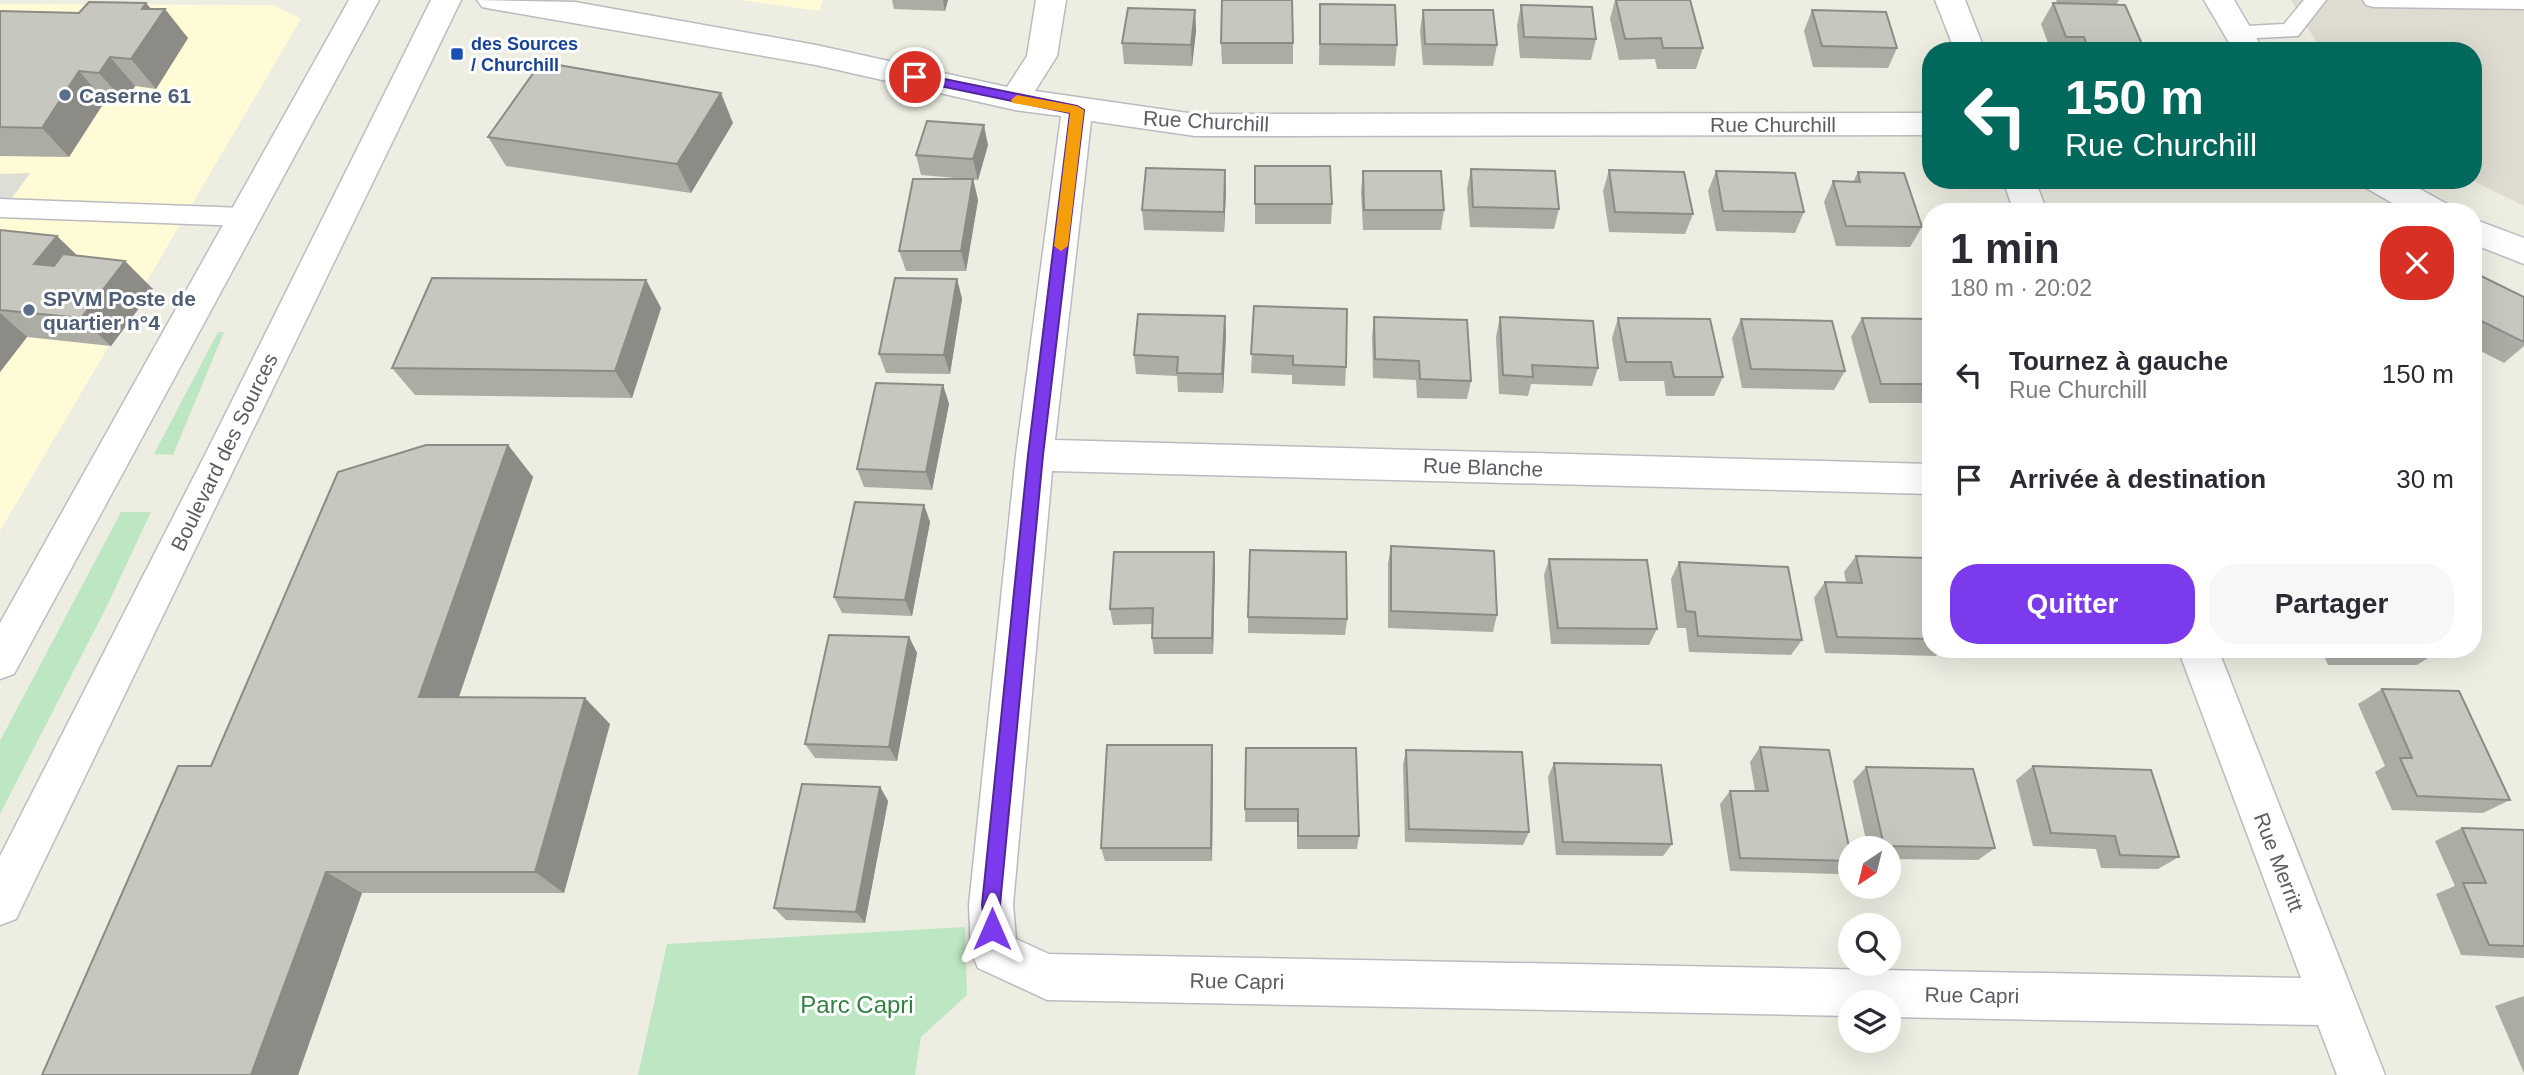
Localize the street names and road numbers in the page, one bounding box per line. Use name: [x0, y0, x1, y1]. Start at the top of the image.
street label: Rue Churchill: [1142, 106, 1270, 136]
street label: Rue Churchill: [1710, 113, 1836, 136]
street label: Boulevard des Sources: [166, 349, 282, 555]
street label: Rue Blanche: [1423, 453, 1543, 481]
street label: Rue Merritt: [2250, 809, 2308, 915]
street label: Rue Capri: [1190, 969, 1284, 993]
street label: Rue Capri: [1925, 983, 2019, 1007]

